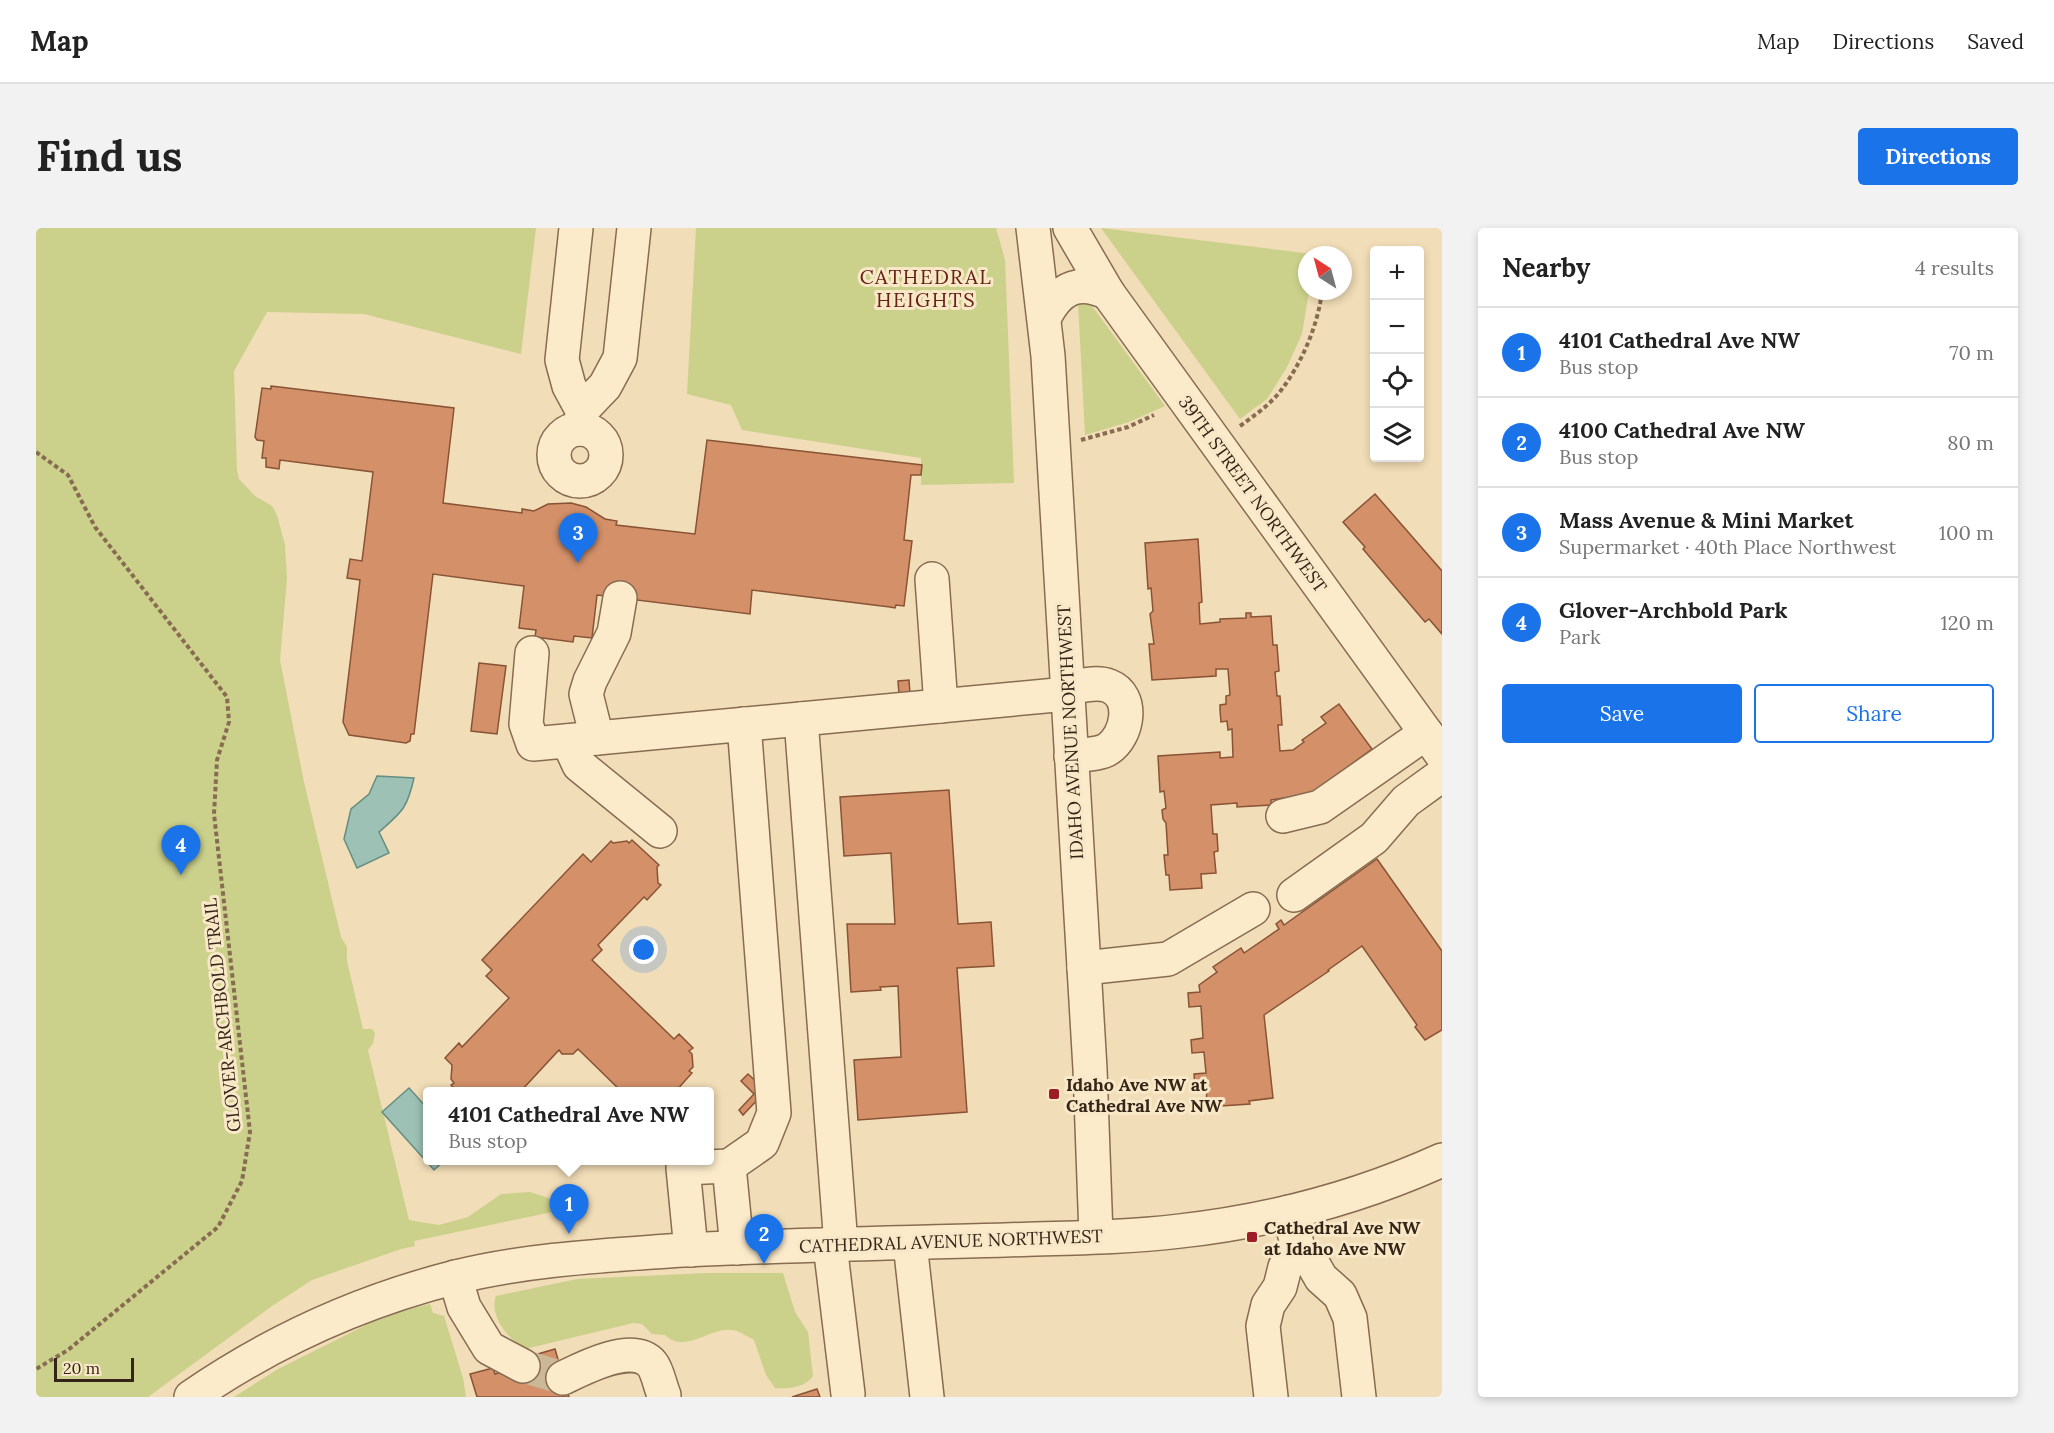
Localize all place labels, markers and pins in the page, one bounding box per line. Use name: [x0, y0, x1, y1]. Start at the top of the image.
pin: 3: [558, 514, 598, 563]
pin: 4: [162, 826, 200, 875]
place label: Idaho Ave NW at Cathedral Ave NW: [1066, 1073, 1223, 1117]
marker: Idaho Ave NW at Cathedral Ave NW: [1047, 1087, 1061, 1101]
pin: 1: [550, 1184, 588, 1234]
pin: 2: [744, 1214, 784, 1264]
place label: Cathedral Ave NW at Idaho Ave NW: [1264, 1216, 1421, 1260]
marker: Cathedral Ave NW at Idaho Ave NW: [1245, 1230, 1259, 1244]

